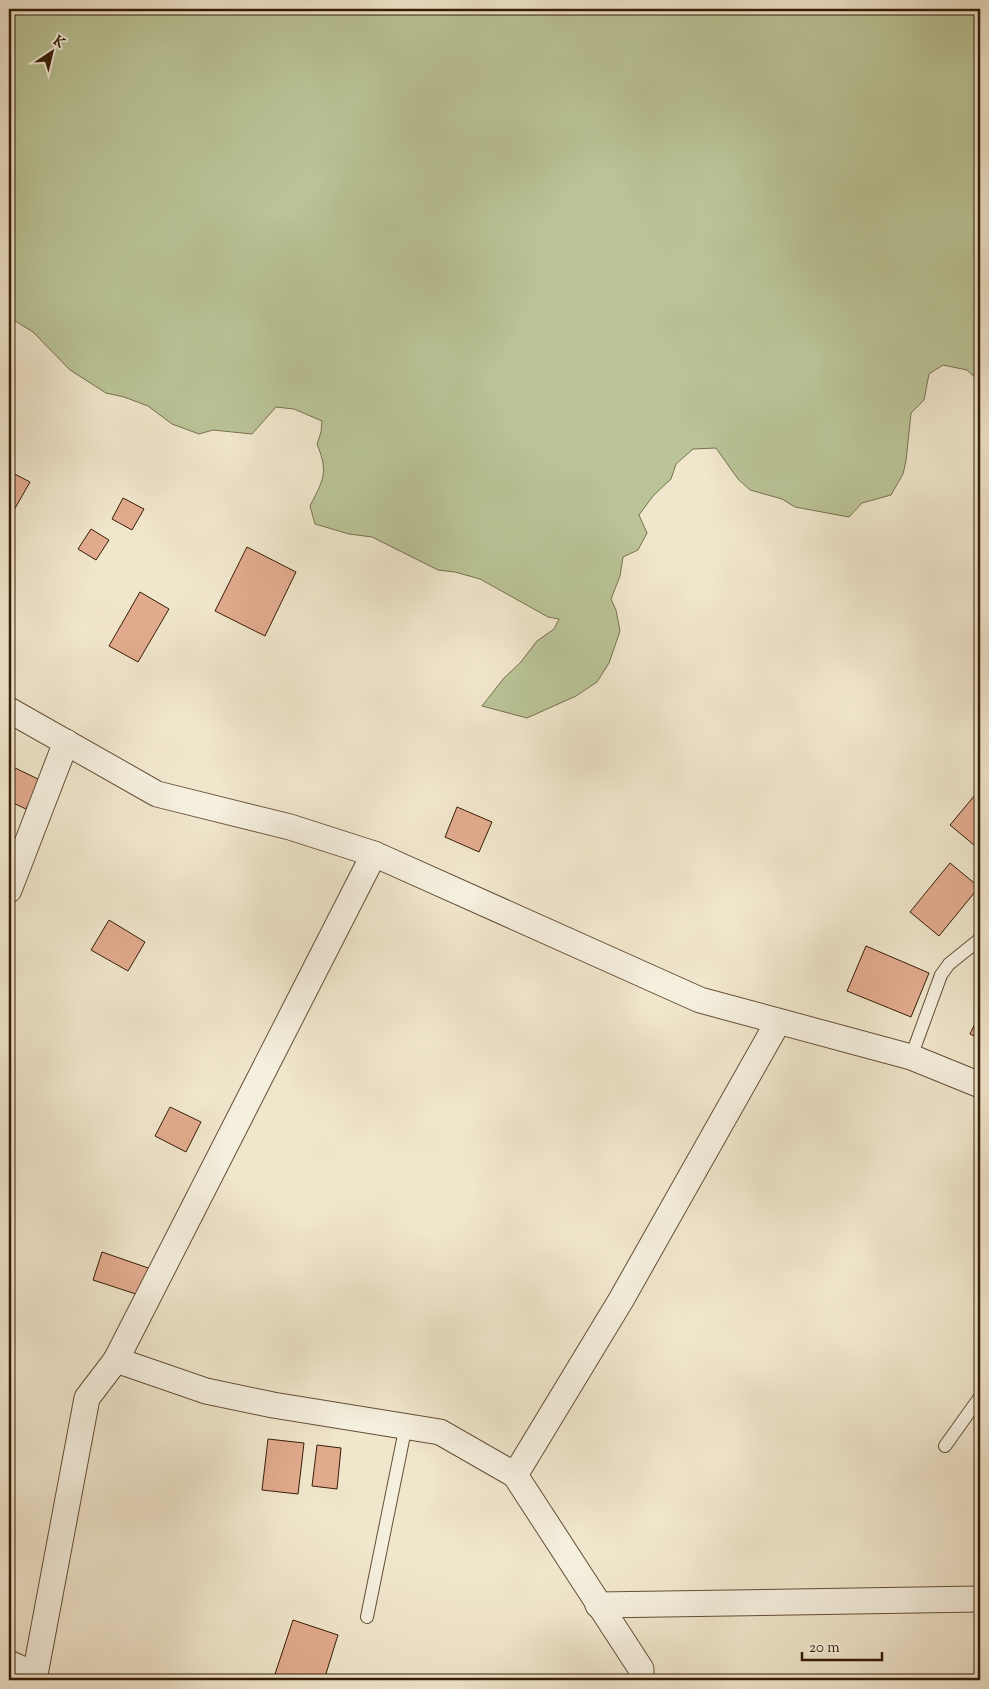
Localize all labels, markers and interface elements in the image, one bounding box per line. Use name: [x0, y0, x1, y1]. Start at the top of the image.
north arrow: [28, 28, 78, 78]
text: K: [48, 32, 69, 55]
scale bar: [802, 1629, 882, 1661]
text: 20 m: [809, 1638, 840, 1659]

